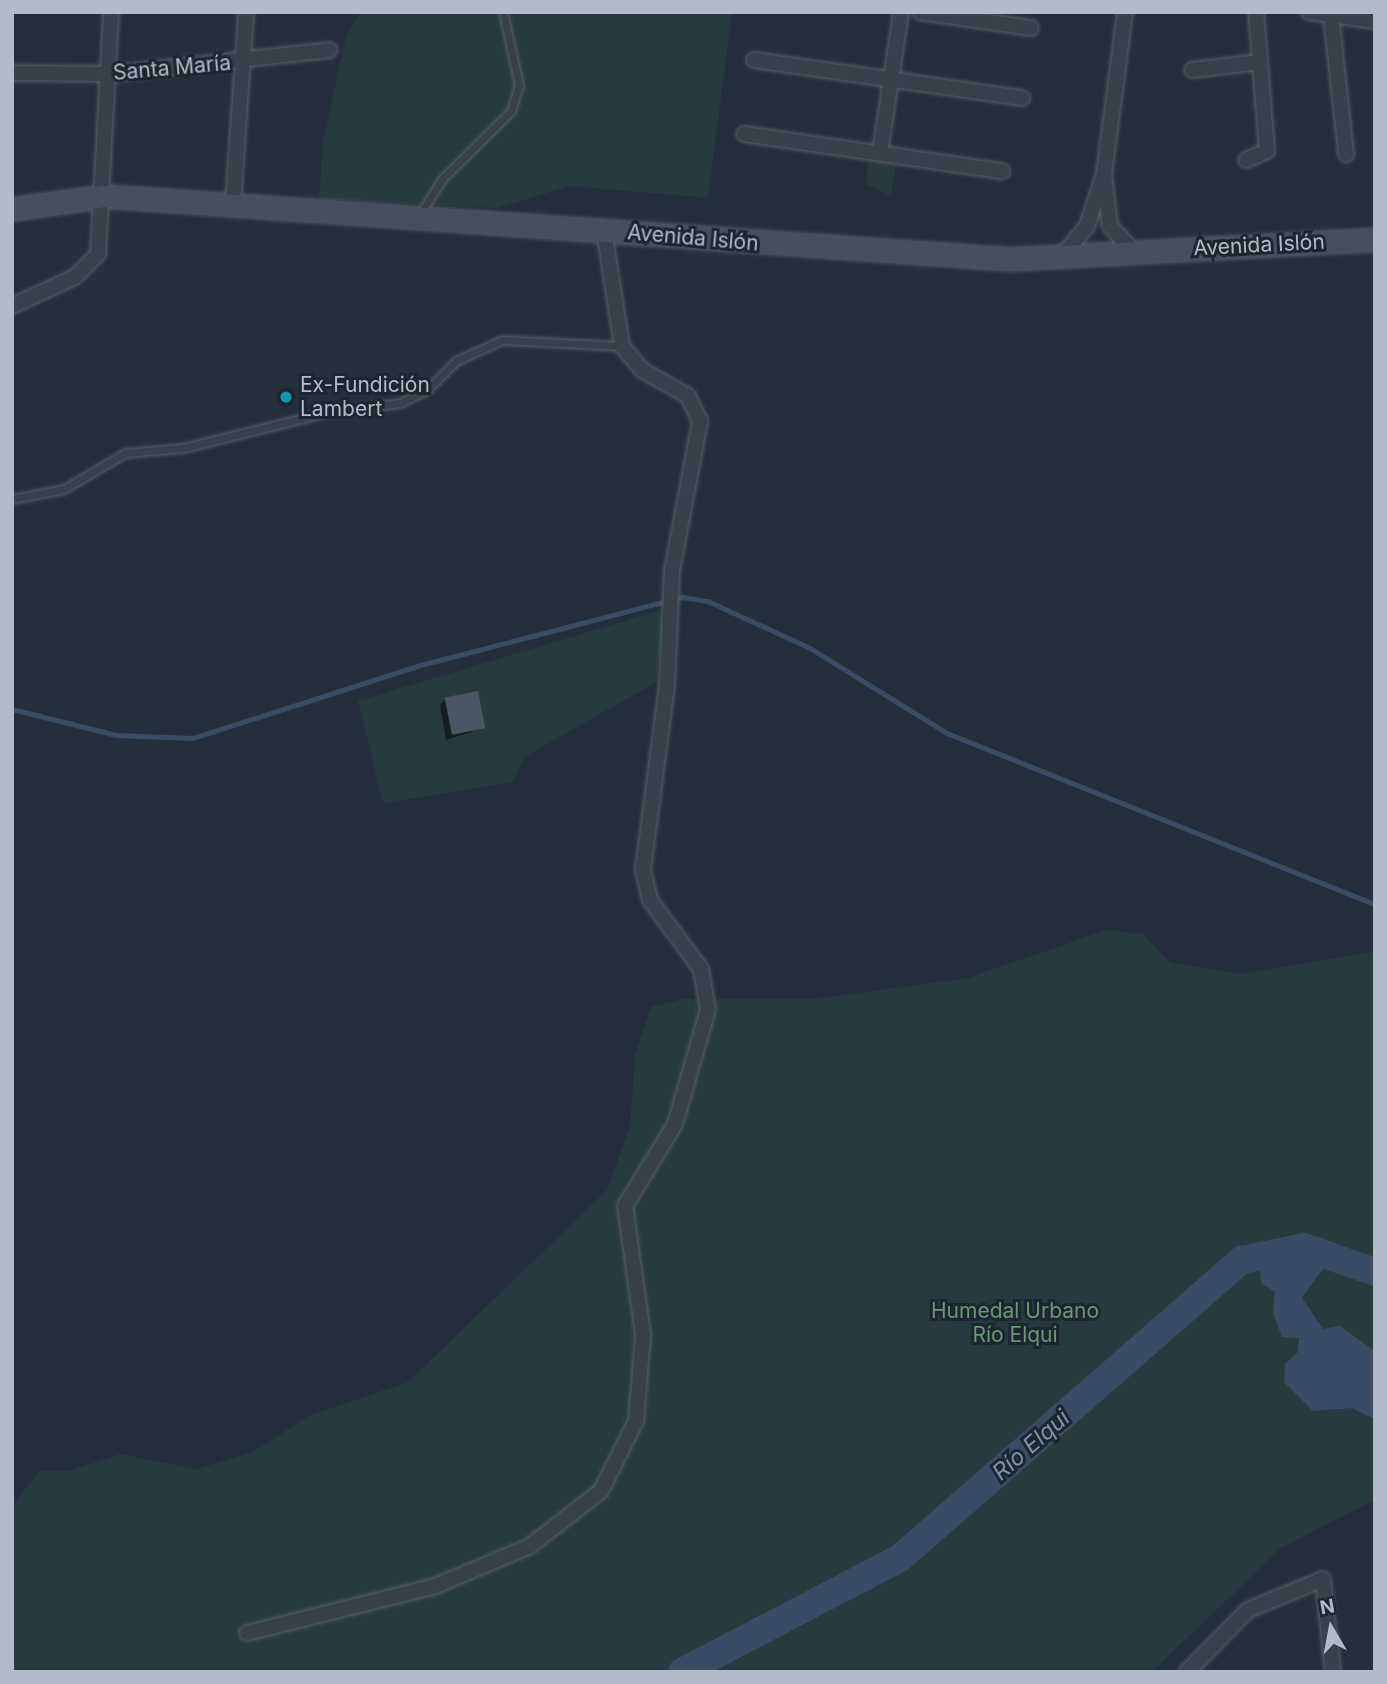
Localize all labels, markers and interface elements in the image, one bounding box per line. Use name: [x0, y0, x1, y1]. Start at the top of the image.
street label: Santa María: [112, 50, 232, 86]
street label: Avenida Islón: [626, 220, 760, 256]
street label: Avenida Islón: [1193, 229, 1325, 261]
place label: Ex-Fundición Lambert: [300, 372, 430, 422]
marker: Ex-Fundición Lambert: [278, 389, 294, 405]
park label: Humedal Urbano Río Elqui: [931, 1298, 1099, 1348]
water label: Río Elqui: [987, 1404, 1075, 1486]
north arrow: [1296, 1593, 1366, 1663]
text: N: [1318, 1594, 1336, 1619]

